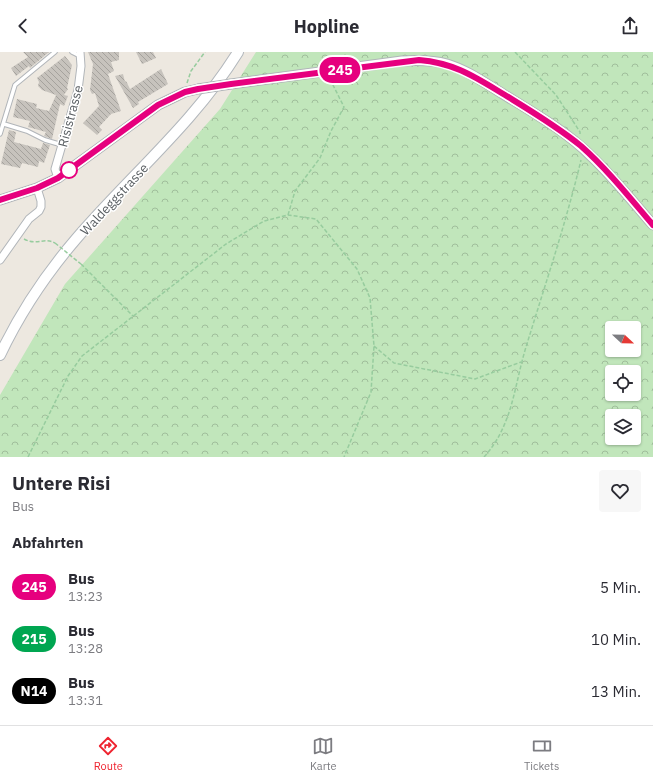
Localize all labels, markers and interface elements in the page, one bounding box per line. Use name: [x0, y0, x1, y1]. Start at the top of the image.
icon: back: [12, 15, 34, 37]
text: Hopline: [294, 15, 359, 38]
icon: share: [619, 15, 641, 37]
line badge: 245: [317, 57, 363, 83]
text: 245: [327, 61, 353, 79]
street label: Risistrasse: [54, 83, 87, 149]
street label: Waldeggstrasse: [77, 160, 152, 239]
unlabelled marker: [60, 161, 78, 179]
north arrow: [605, 321, 641, 357]
map controls: [605, 321, 641, 445]
button: locate: [605, 365, 641, 401]
button: layers: [605, 409, 641, 445]
button: heart: [599, 470, 641, 512]
text: Untere Risi: [12, 471, 110, 495]
text: Bus: [12, 498, 34, 515]
text: Abfahrten: [12, 533, 83, 552]
text: Bus: [68, 569, 95, 588]
text: 245: [21, 578, 47, 596]
text: 5 Min.: [600, 578, 641, 597]
text: 13:23: [68, 588, 103, 605]
text: Bus: [68, 621, 95, 640]
text: 215: [21, 630, 47, 648]
text: 10 Min.: [591, 630, 641, 649]
text: 13:28: [68, 640, 103, 657]
text: Bus: [68, 673, 95, 692]
text: N14: [21, 682, 47, 700]
text: 13 Min.: [591, 682, 641, 701]
text: 13:31: [68, 692, 103, 709]
tab: Route: [94, 735, 123, 773]
tab: Karte: [310, 735, 337, 773]
tab: Tickets: [524, 735, 559, 773]

